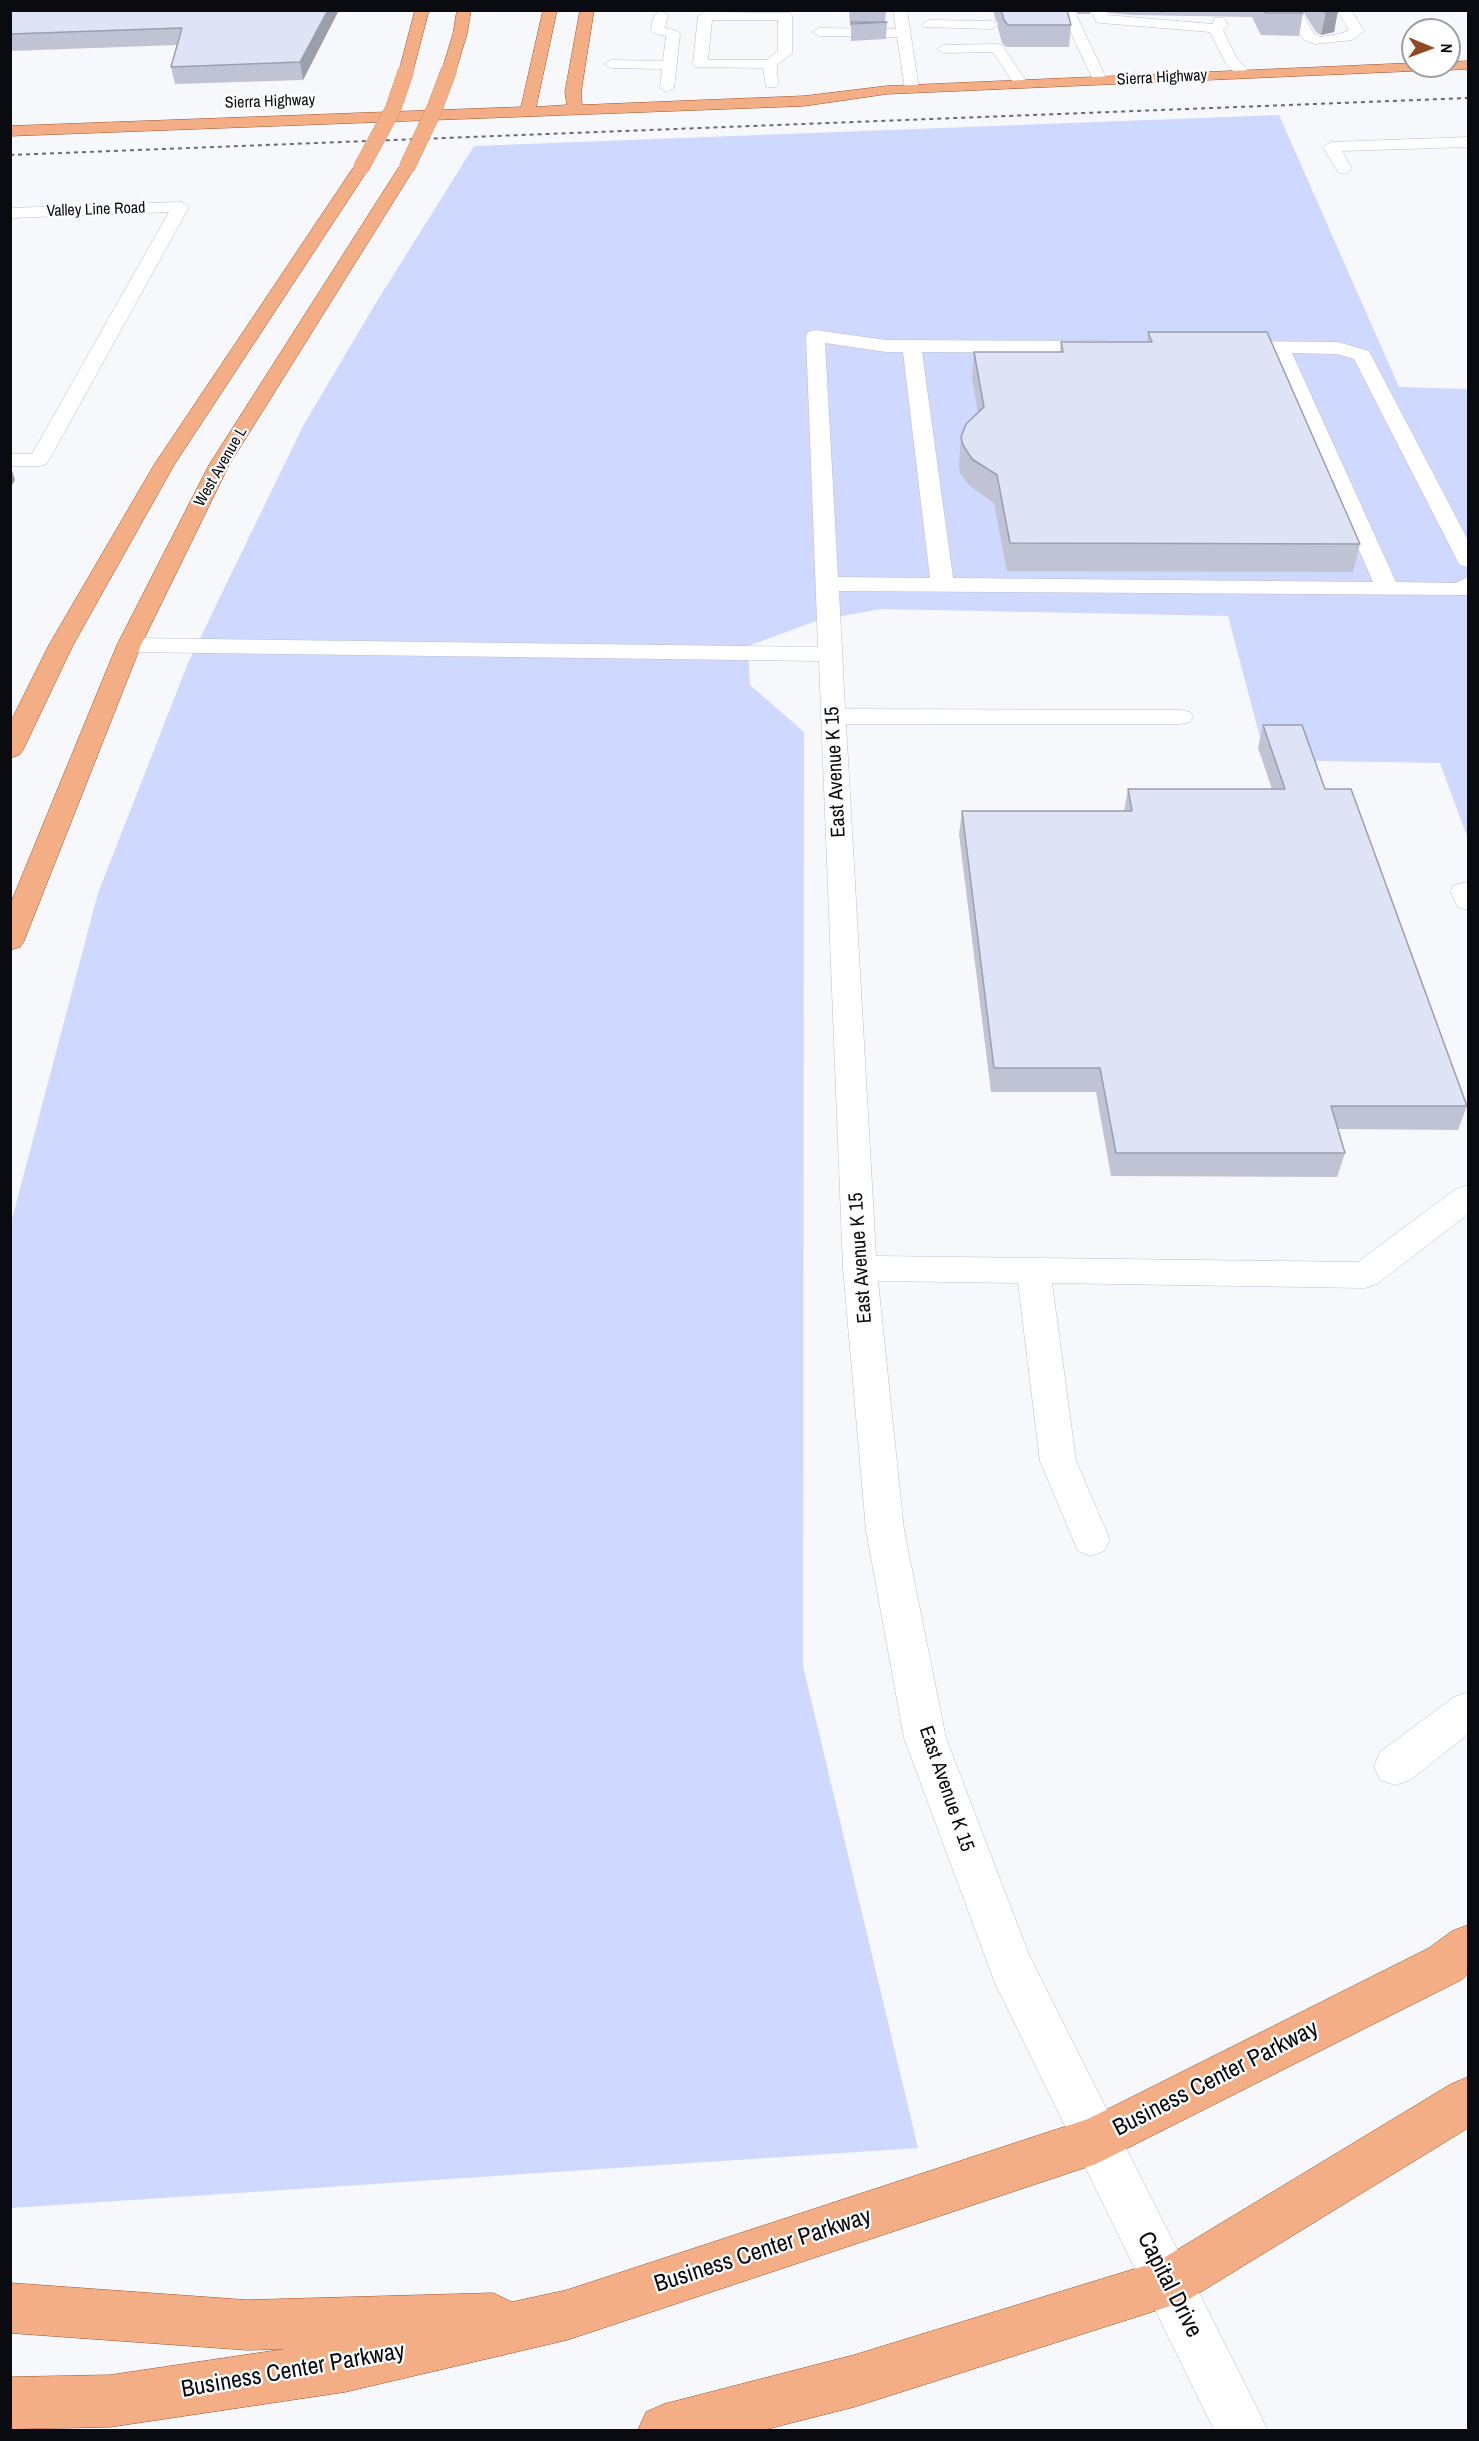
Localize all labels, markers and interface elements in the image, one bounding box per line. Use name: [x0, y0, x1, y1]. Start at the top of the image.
north arrow: [1401, 18, 1461, 78]
text: N: [1436, 43, 1458, 53]
street label: Sierra Highway: [1116, 66, 1208, 90]
street label: Sierra Highway: [224, 91, 316, 113]
street label: Valley Line Road: [46, 199, 146, 221]
street label: West Avenue L: [191, 424, 251, 510]
street label: East Avenue K 15: [821, 706, 851, 838]
street label: East Avenue K 15: [844, 1192, 878, 1324]
street label: East Avenue K 15: [913, 1723, 979, 1855]
street label: Business Center Parkway: [1109, 2015, 1323, 2143]
street label: Business Center Parkway: [651, 2202, 875, 2300]
street label: Capital Drive: [1130, 2227, 1208, 2343]
street label: Business Center Parkway: [179, 2337, 407, 2405]

